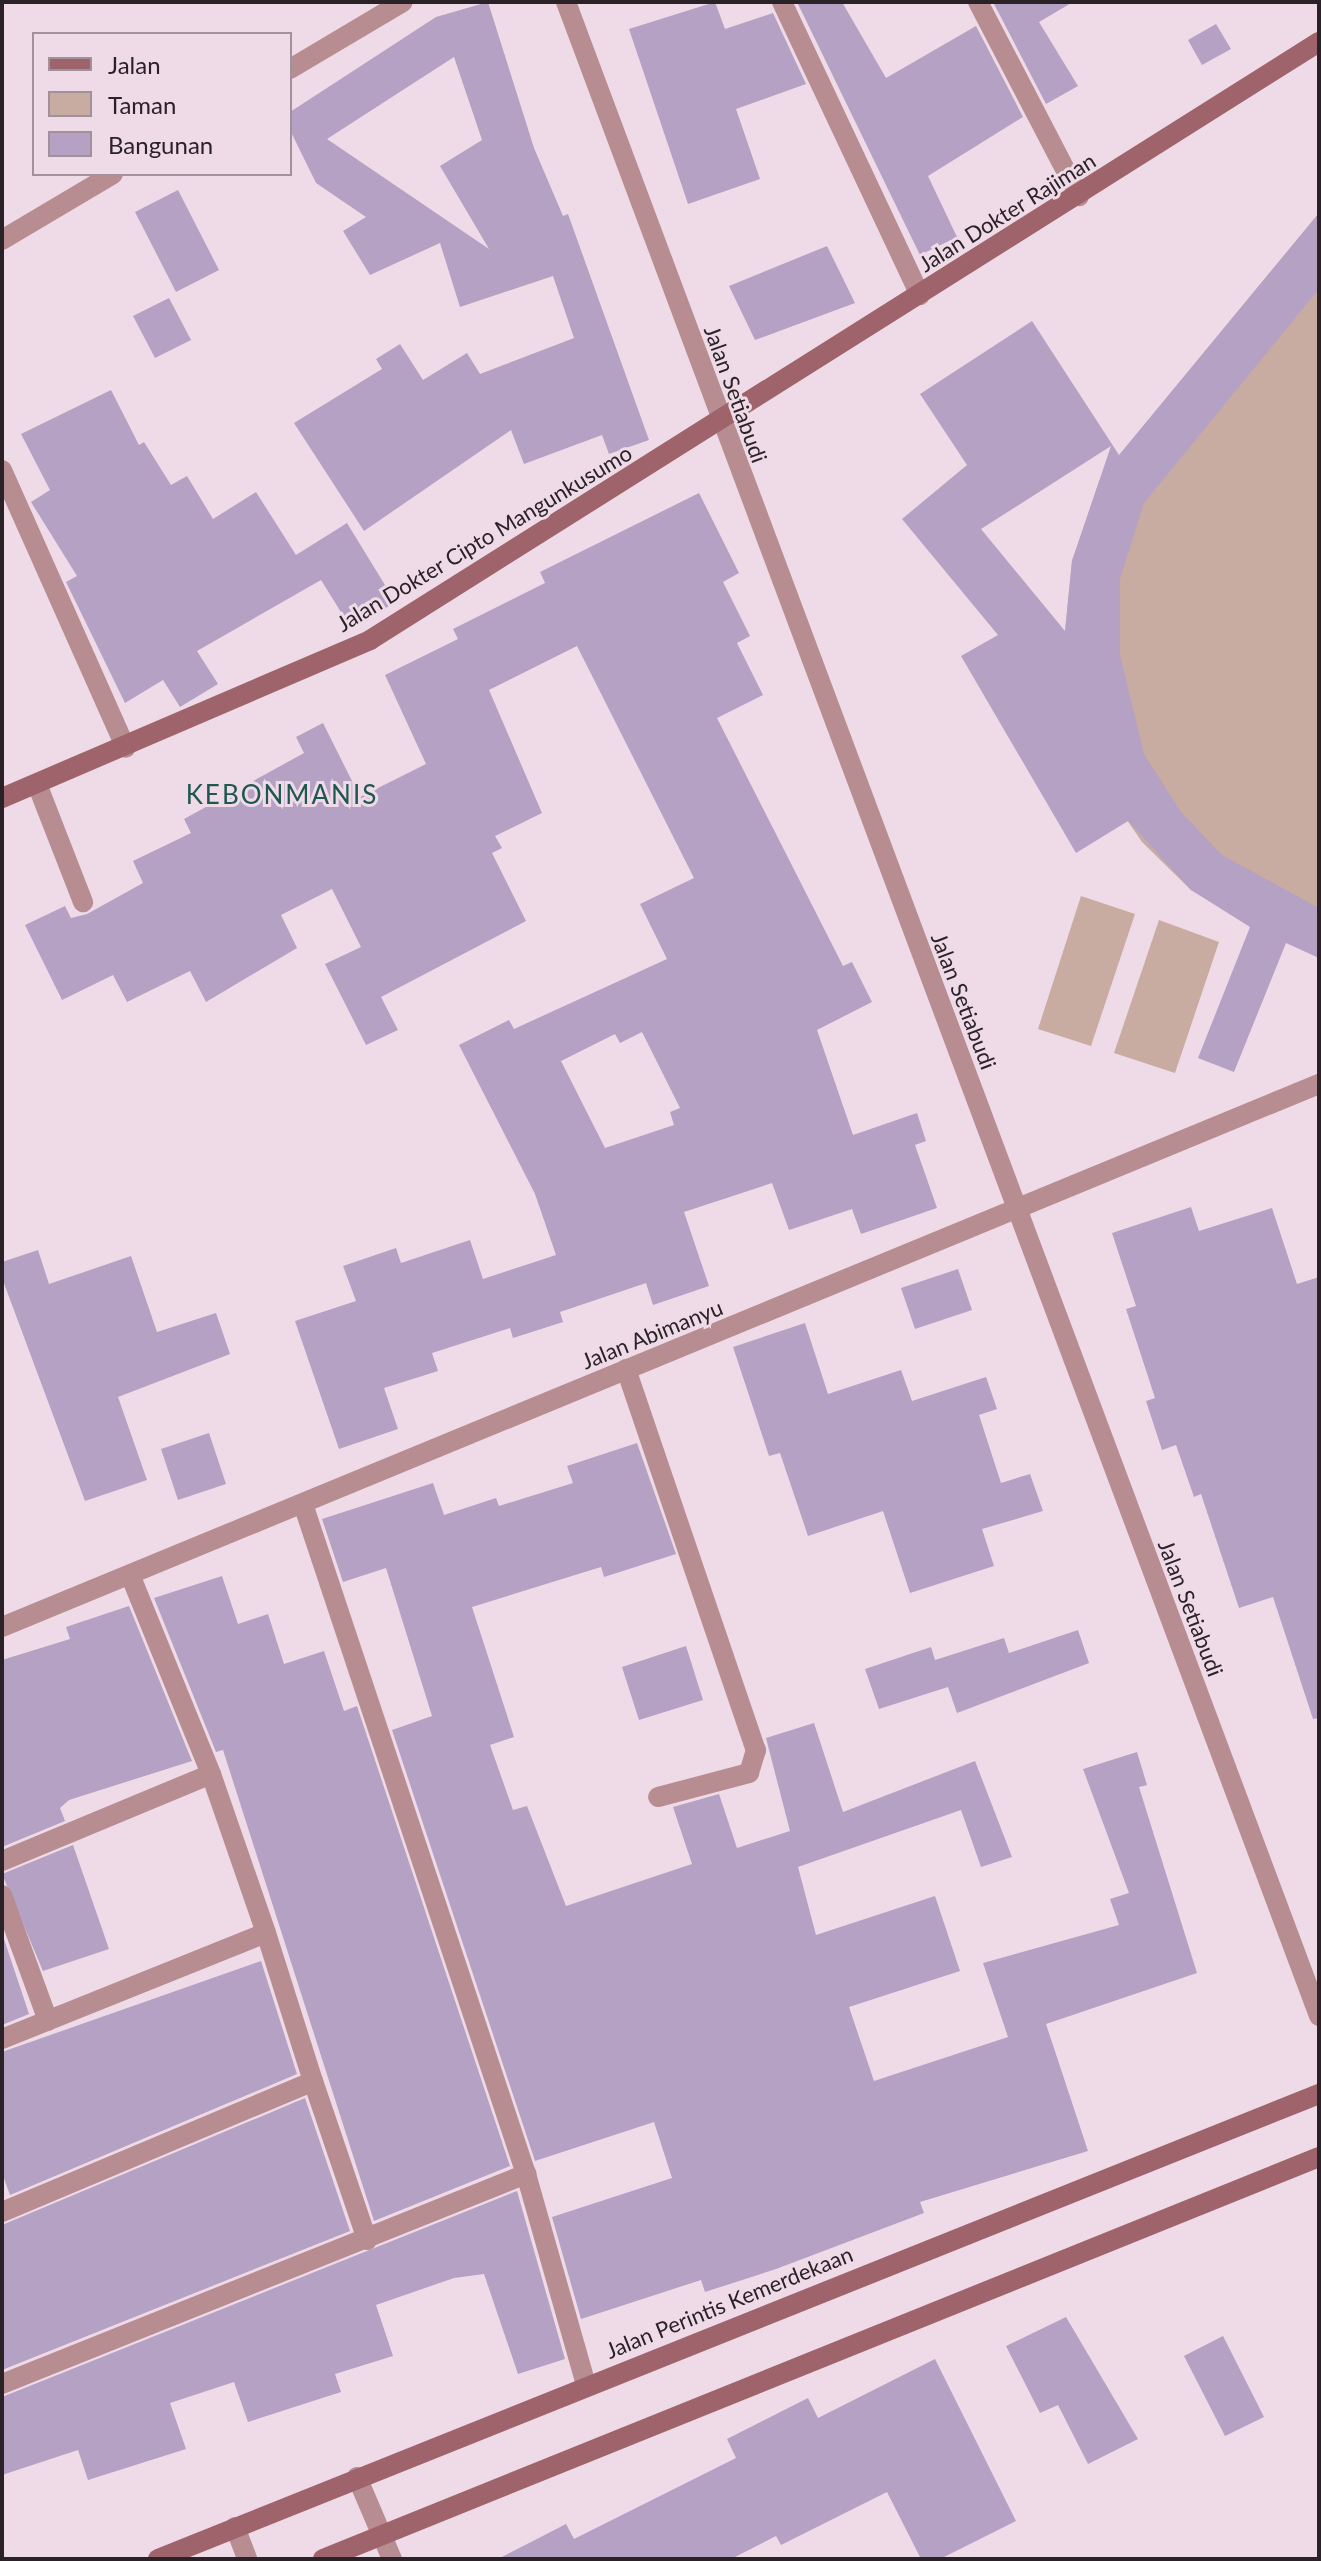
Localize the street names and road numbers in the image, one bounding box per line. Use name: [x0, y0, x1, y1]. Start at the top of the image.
street label: Jalan Dokter Rajiman: [914, 147, 1100, 277]
street label: Jalan Setiabudi: [699, 322, 773, 466]
street label: Jalan Dokter Cipto Mangunkusumo: [331, 439, 637, 637]
street label: Jalan Setiabudi: [926, 929, 1002, 1073]
street label: Jalan Abimanyu: [577, 1293, 727, 1375]
street label: Jalan Setiabudi: [1153, 1536, 1229, 1680]
street label: Jalan Perintis Kemerdekaan: [602, 2240, 856, 2364]

